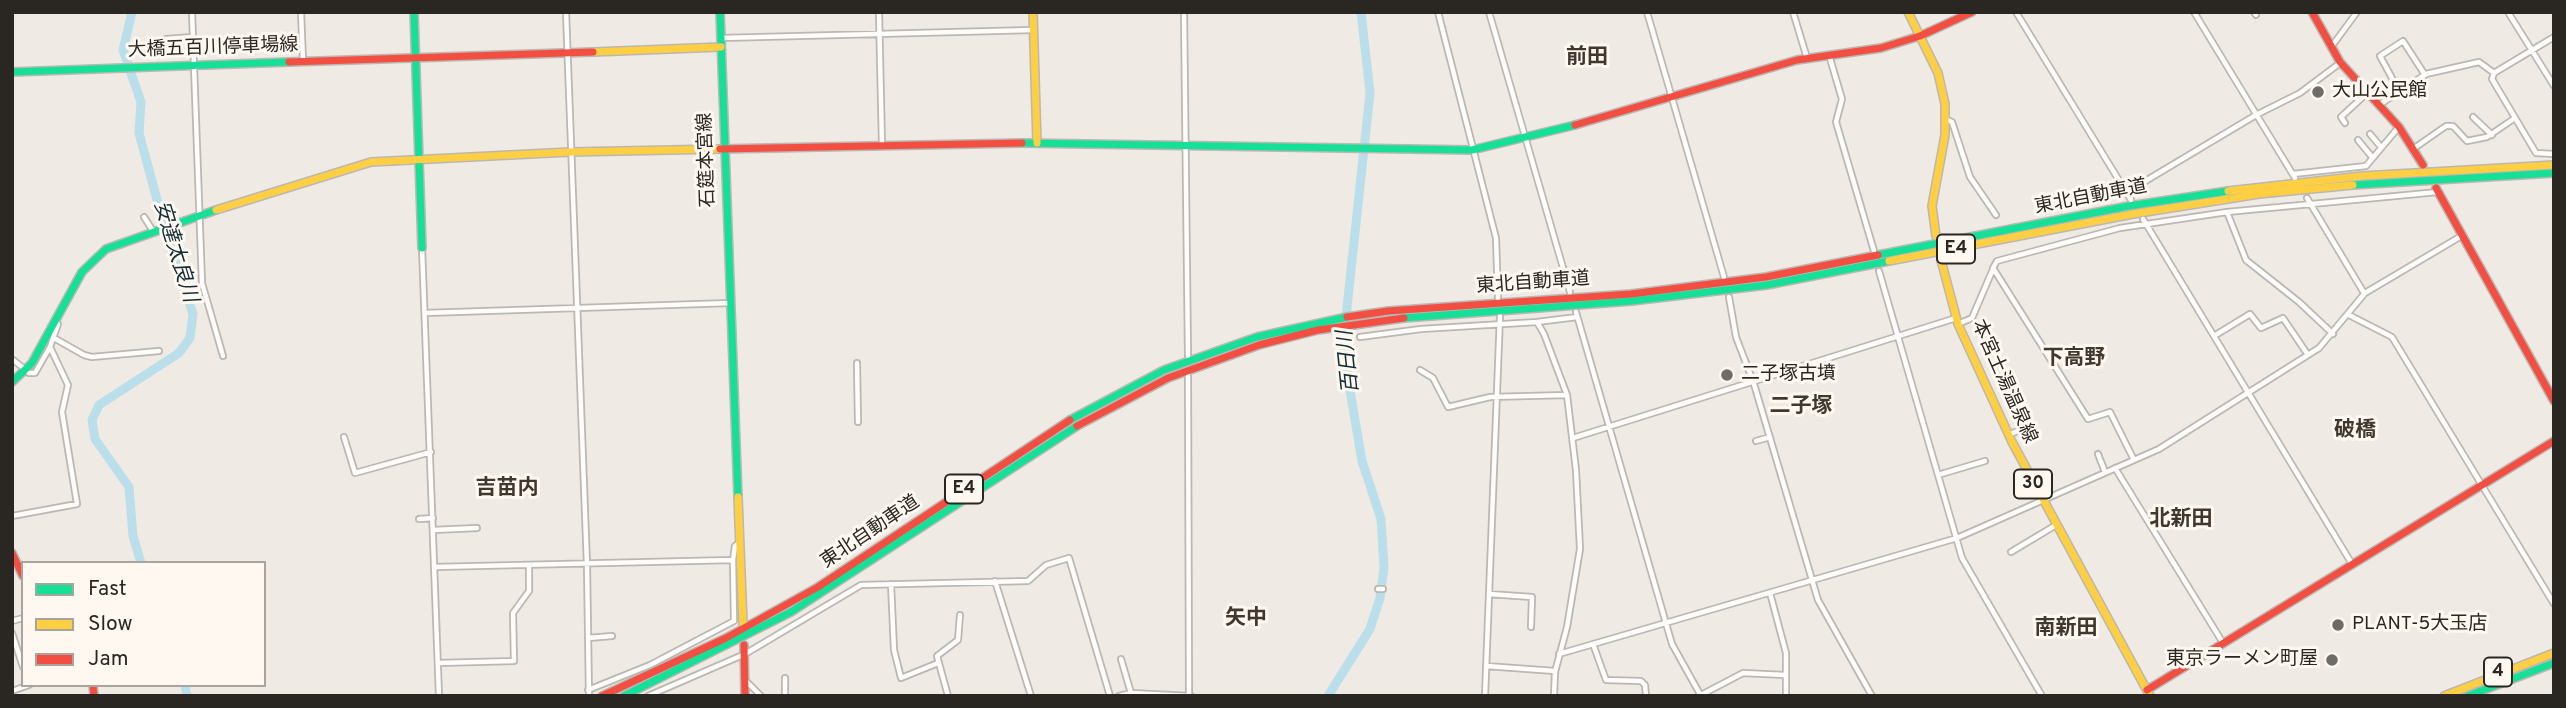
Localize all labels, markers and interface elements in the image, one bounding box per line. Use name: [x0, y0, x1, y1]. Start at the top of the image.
street label: 大橋五百川停車場線: [127, 35, 299, 63]
district label: 前田: [1566, 46, 1608, 72]
place label: 大山公民館: [2332, 81, 2427, 103]
marker: 大山公民館: [2310, 84, 2326, 100]
street label: 石筵本宮線: [695, 112, 721, 208]
street label: 東北自動車道: [2033, 176, 2149, 220]
water label: 安達太良川: [147, 198, 201, 306]
road number: E4: [1937, 234, 1975, 264]
street label: 東北自動車道: [1475, 269, 1591, 299]
street label: 本宮土湯温泉線: [1966, 317, 2040, 447]
water label: 百日川: [1334, 329, 1366, 395]
district label: 下高野: [2043, 347, 2105, 373]
place label: 二子塚古墳: [1741, 364, 1836, 386]
marker: 二子塚古墳: [1719, 367, 1735, 383]
district label: 二子塚: [1770, 395, 1832, 421]
district label: 破橋: [2334, 419, 2376, 445]
road number: 30: [2014, 470, 2052, 498]
road number: E4: [945, 475, 983, 504]
district label: 吉苗内: [476, 477, 538, 503]
street label: 東北自動車道: [817, 492, 925, 574]
district label: 北新田: [2150, 508, 2212, 534]
legend: [21, 561, 266, 687]
text: Fast: [88, 576, 127, 603]
district label: 矢中: [1225, 607, 1267, 633]
text: Slow: [88, 611, 133, 638]
place label: PLANT-5大玉店: [2352, 614, 2487, 636]
district label: 南新田: [2035, 617, 2097, 643]
marker: PLANT-5大玉店: [2330, 617, 2346, 633]
text: Jam: [88, 646, 129, 673]
place label: 東京ラーメン町屋: [2166, 649, 2318, 671]
marker: 東京ラーメン町屋: [2324, 652, 2340, 668]
road number: 4: [2484, 658, 2512, 686]

